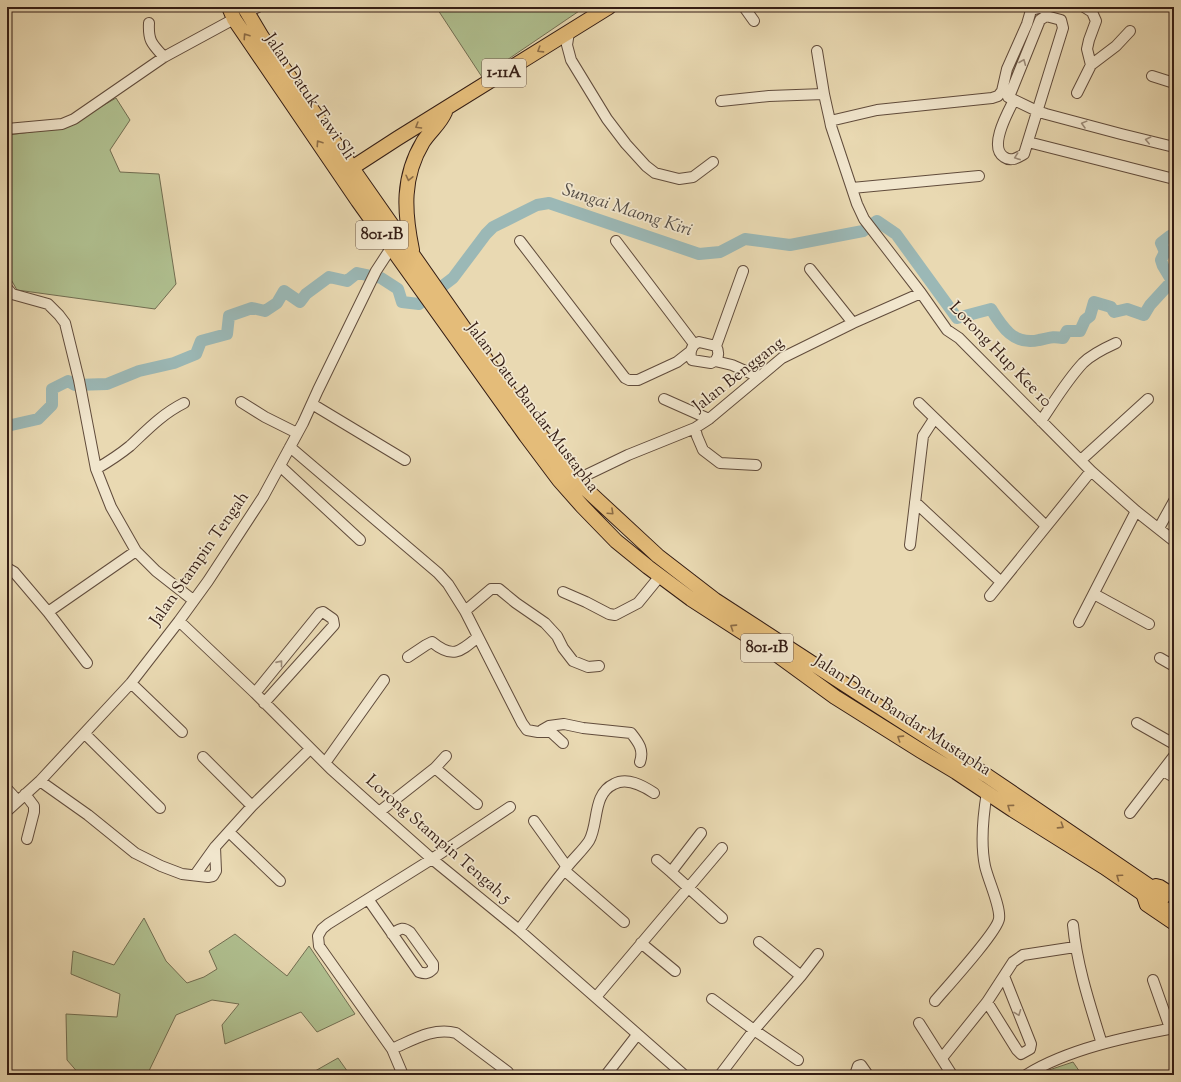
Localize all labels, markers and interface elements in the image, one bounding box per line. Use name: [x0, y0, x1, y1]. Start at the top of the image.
street label: Jalan Datuk Tawi Sli: [257, 28, 360, 165]
one-way arrow: [243, 33, 251, 40]
one-way arrow: [537, 45, 544, 53]
road number: 1-11A: [482, 59, 526, 87]
one-way arrow: [1018, 59, 1026, 66]
one-way arrow: [1080, 120, 1087, 129]
one-way arrow: [415, 121, 422, 128]
one-way arrow: [1144, 137, 1151, 145]
one-way arrow: [316, 141, 323, 148]
one-way arrow: [1013, 152, 1020, 160]
one-way arrow: [405, 175, 413, 181]
water label: Sungai Maong Kiri: [559, 178, 695, 244]
road number: 801-1B: [356, 221, 408, 249]
street label: Lorong Hup Kee 10: [943, 297, 1057, 413]
street label: Jalan Datu Bandar Mustapha: [459, 317, 604, 498]
street label: Jalan Benggang: [687, 332, 790, 419]
street label: Jalan Stampin Tengah: [144, 487, 255, 632]
one-way arrow: [606, 507, 614, 515]
one-way arrow: [731, 624, 738, 631]
road number: 801-1B: [741, 634, 793, 662]
street label: Jalan Datu Bandar Mustapha: [808, 649, 996, 783]
one-way arrow: [275, 660, 282, 668]
one-way arrow: [897, 736, 904, 743]
street label: Lorong Stampin Tengah 5: [360, 770, 516, 910]
one-way arrow: [1007, 805, 1014, 812]
one-way arrow: [1057, 821, 1064, 829]
one-way arrow: [1116, 874, 1123, 882]
one-way arrow: [1014, 1009, 1022, 1016]

